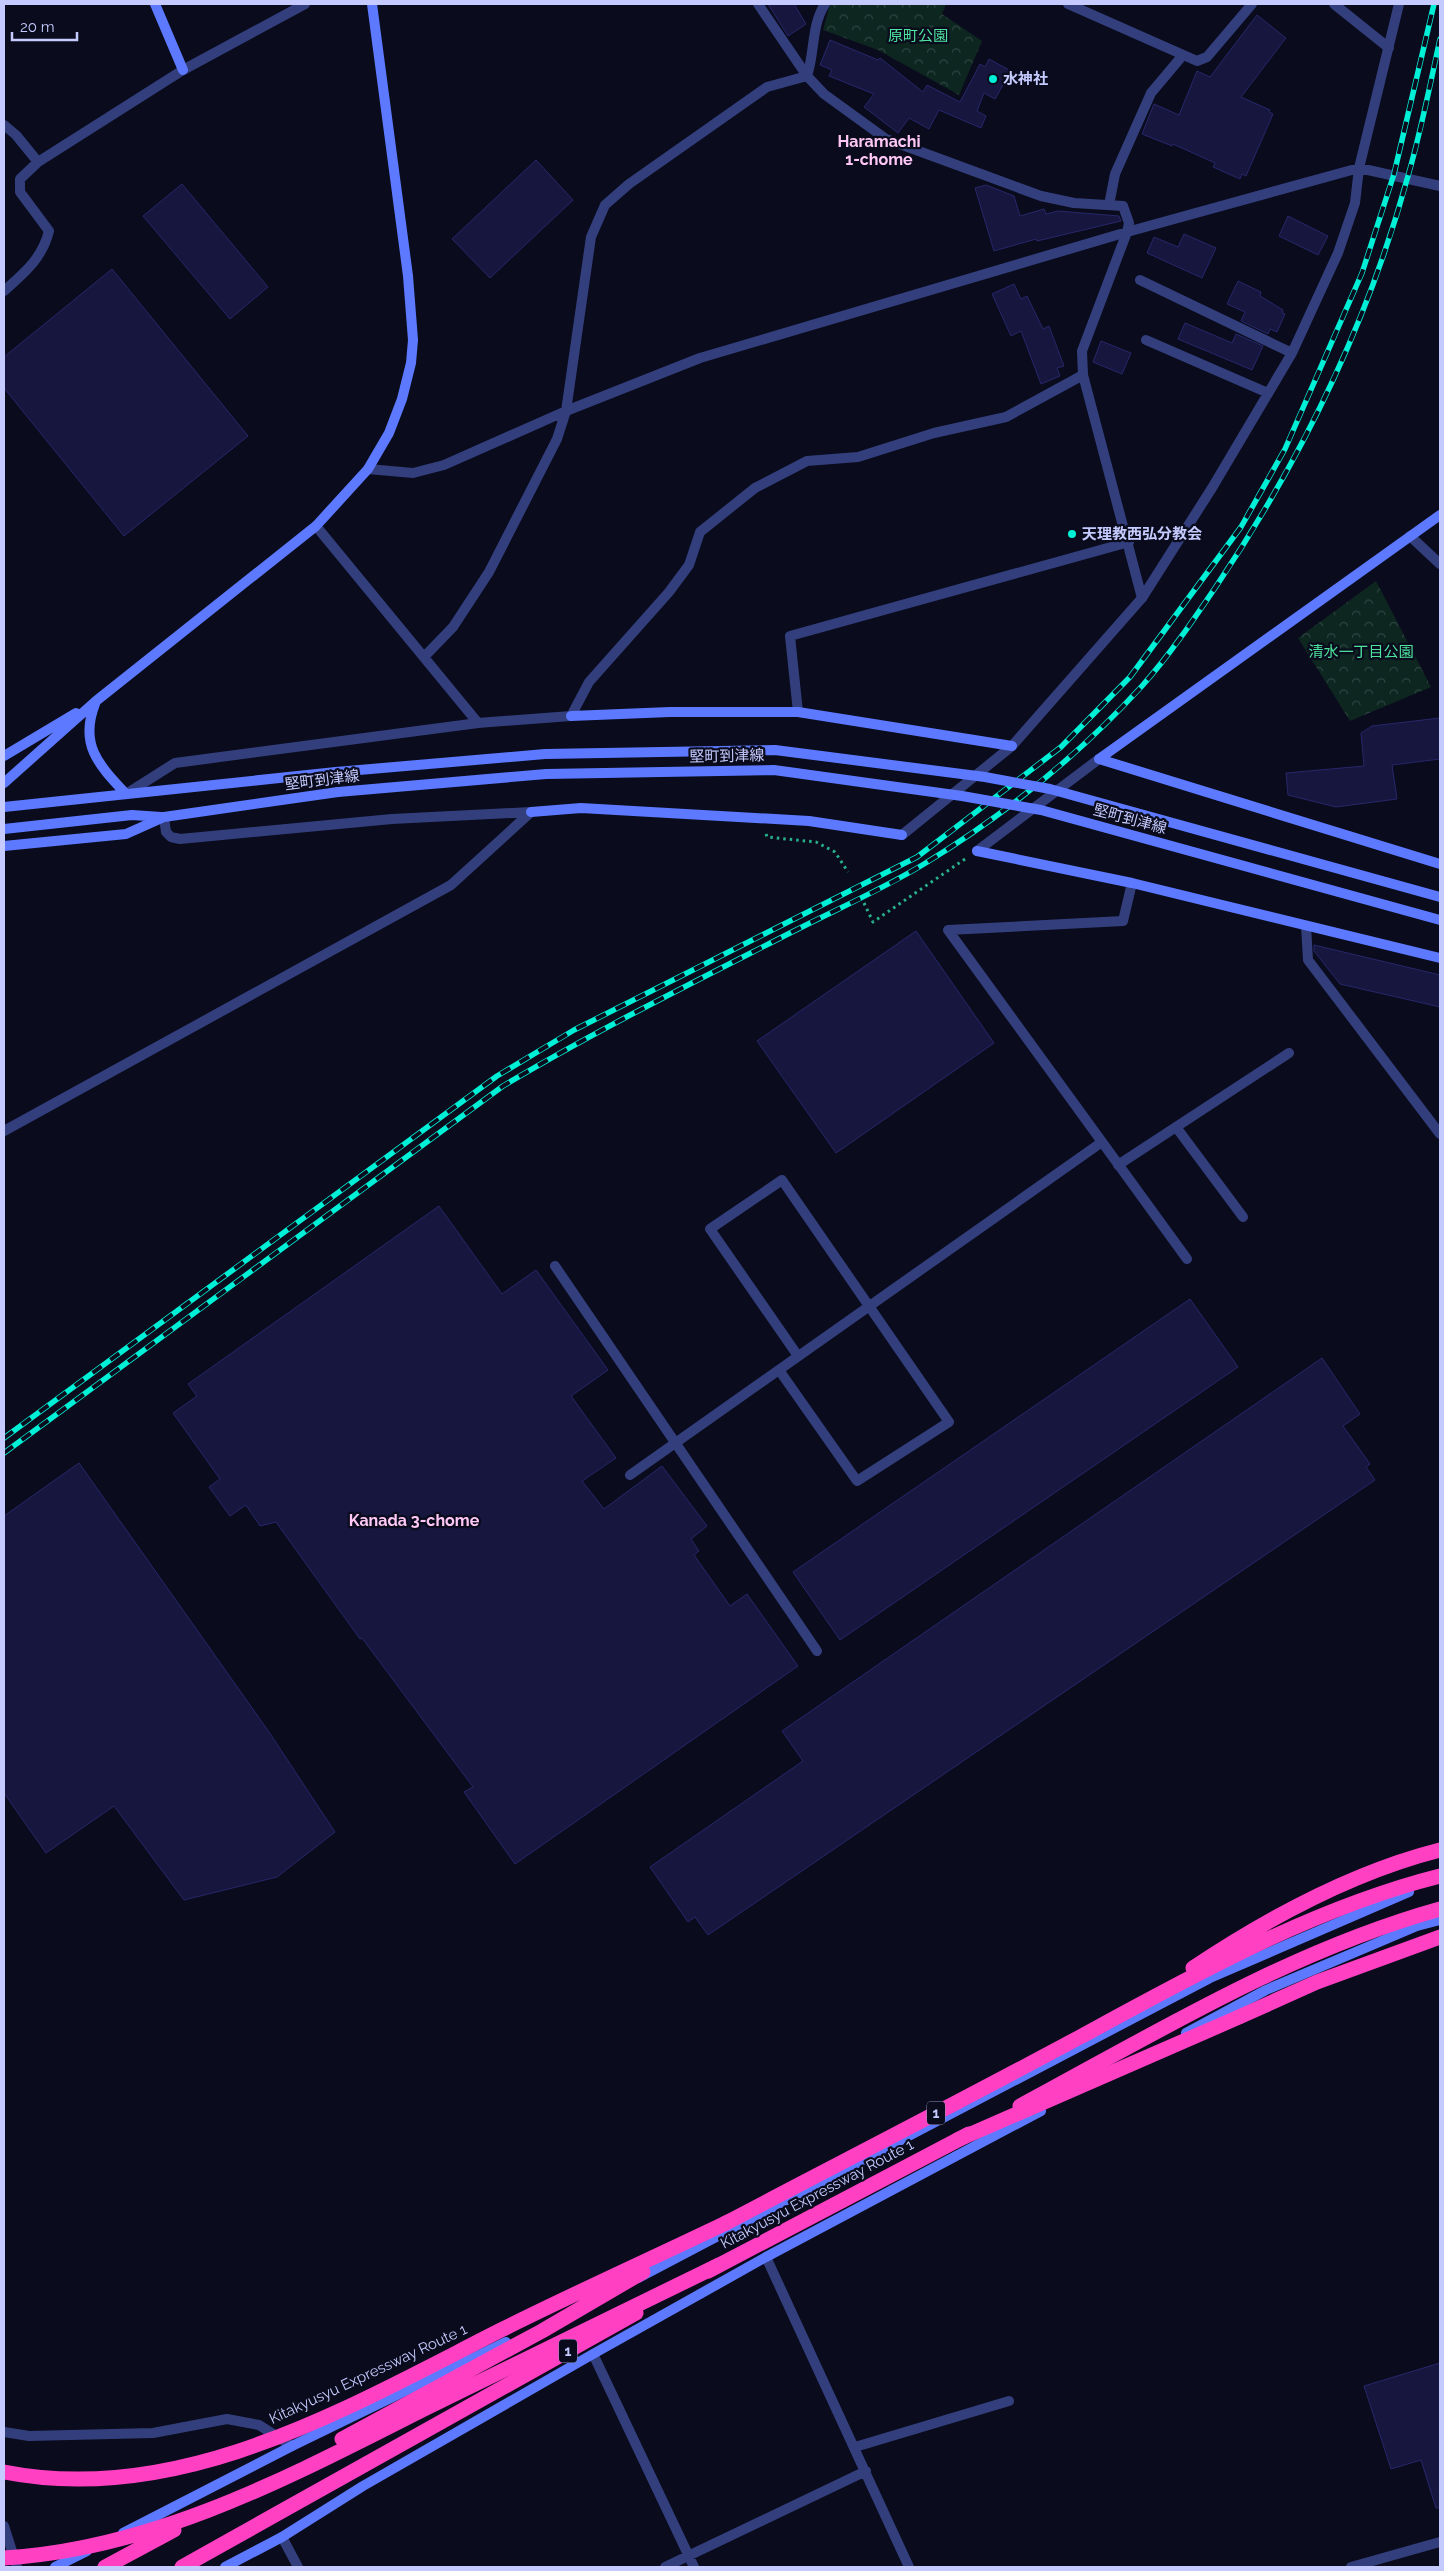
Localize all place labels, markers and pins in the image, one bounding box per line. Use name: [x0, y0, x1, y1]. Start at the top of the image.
place label: 水神社: [1003, 70, 1048, 88]
marker: 水神社: [987, 73, 999, 85]
place label: 天理教西弘分教会: [1082, 525, 1202, 543]
marker: 天理教西弘分教会: [1066, 528, 1078, 540]

